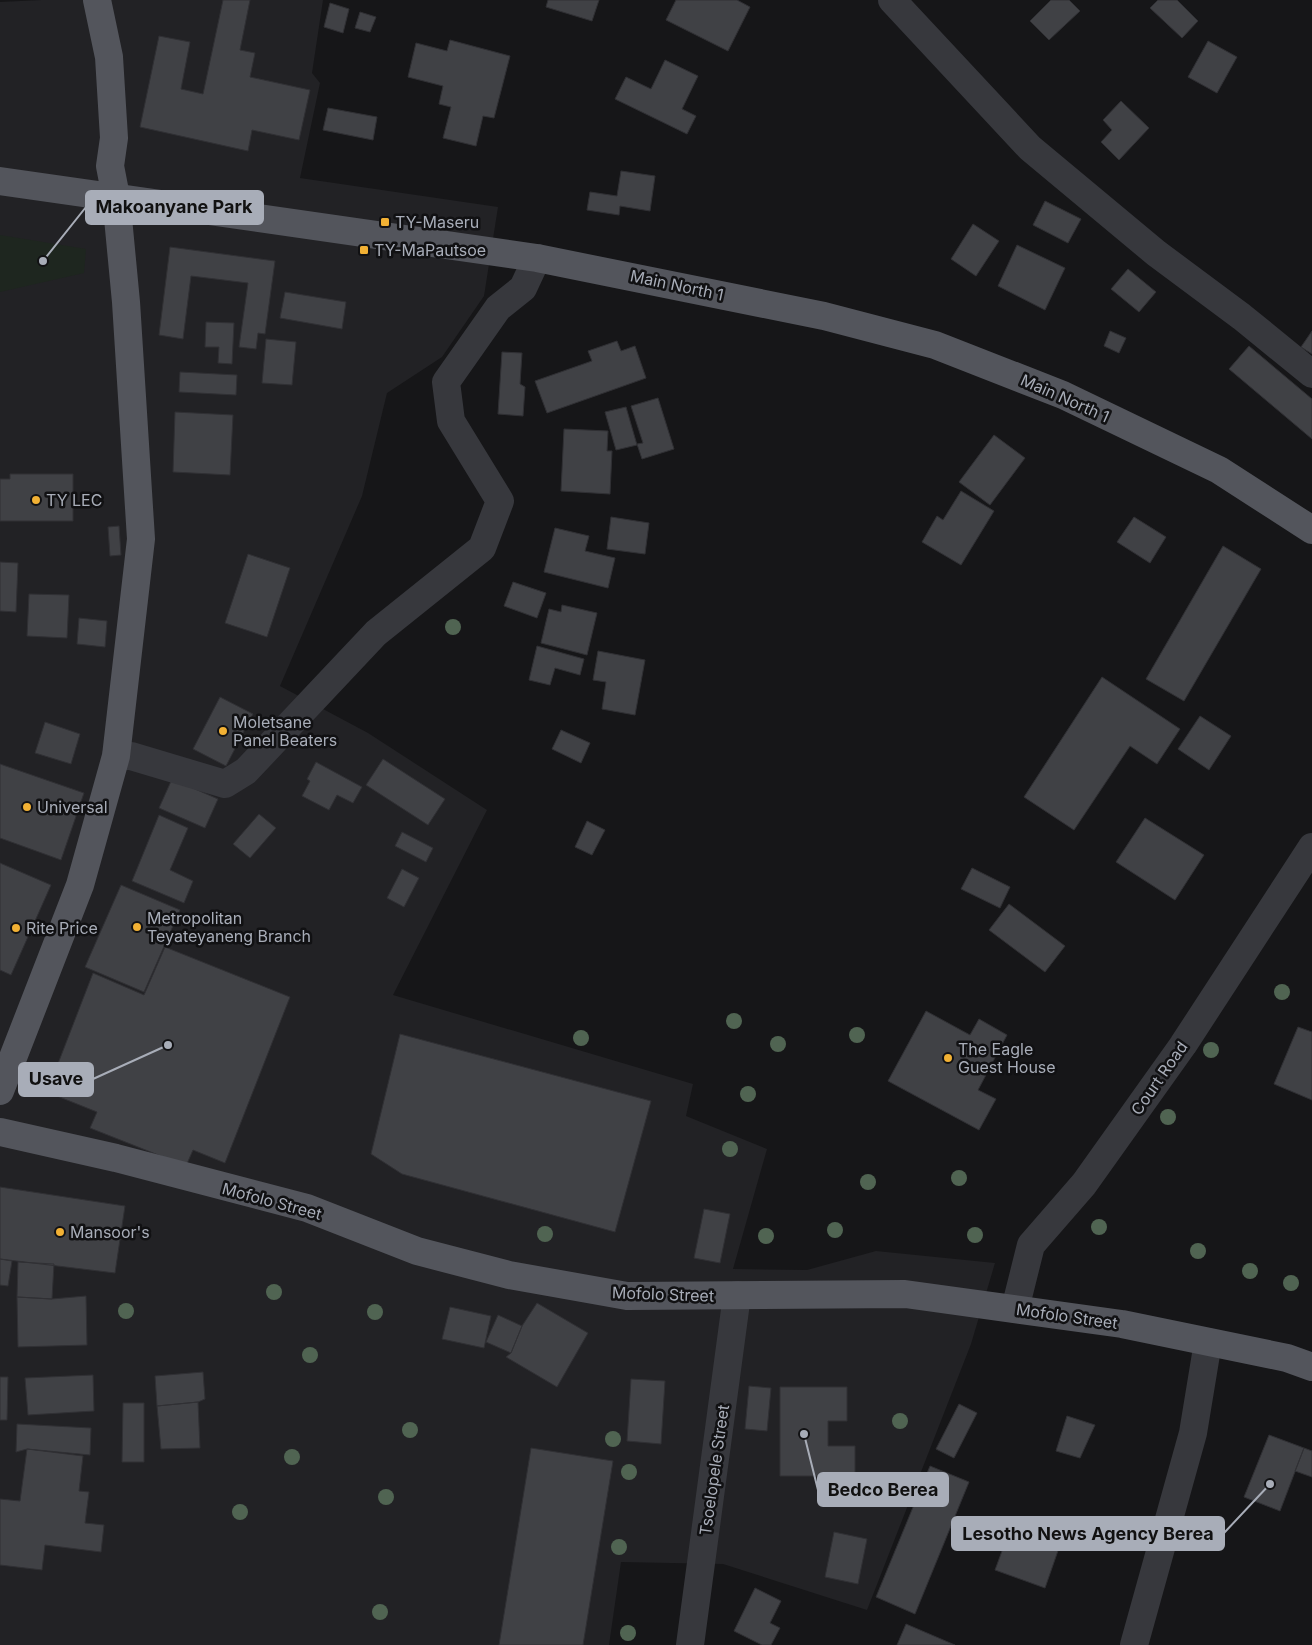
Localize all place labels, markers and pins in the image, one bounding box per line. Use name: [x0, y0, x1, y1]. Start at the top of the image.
callout: Makoanyane Park: [86, 191, 263, 224]
place label: TY-Maseru: [395, 212, 479, 232]
marker: TY-Maseru: [379, 216, 391, 228]
place label: TY-MaPautsoe: [374, 240, 486, 260]
marker: TY-MaPautsoe: [358, 244, 370, 256]
place label: TY LEC: [46, 490, 102, 510]
marker: TY LEC: [30, 494, 42, 506]
place label: Moletsane Panel Beaters: [233, 712, 337, 750]
marker: Moletsane Panel Beaters: [217, 725, 229, 737]
place label: Universal: [37, 797, 108, 817]
marker: Universal: [21, 801, 33, 813]
place label: Metropolitan Teyateyaneng Branch: [147, 908, 311, 946]
place label: Rite Price: [26, 918, 98, 938]
marker: Metropolitan Teyateyaneng Branch: [131, 921, 143, 933]
marker: Rite Price: [10, 922, 22, 934]
place label: The Eagle Guest House: [958, 1039, 1056, 1077]
marker: The Eagle Guest House: [942, 1052, 954, 1064]
callout: Usave: [19, 1063, 93, 1096]
place label: Mansoor's: [70, 1222, 150, 1242]
marker: Mansoor's: [54, 1226, 66, 1238]
callout: Bedco Berea: [818, 1473, 948, 1506]
callout: Lesotho News Agency Berea: [952, 1517, 1224, 1550]

